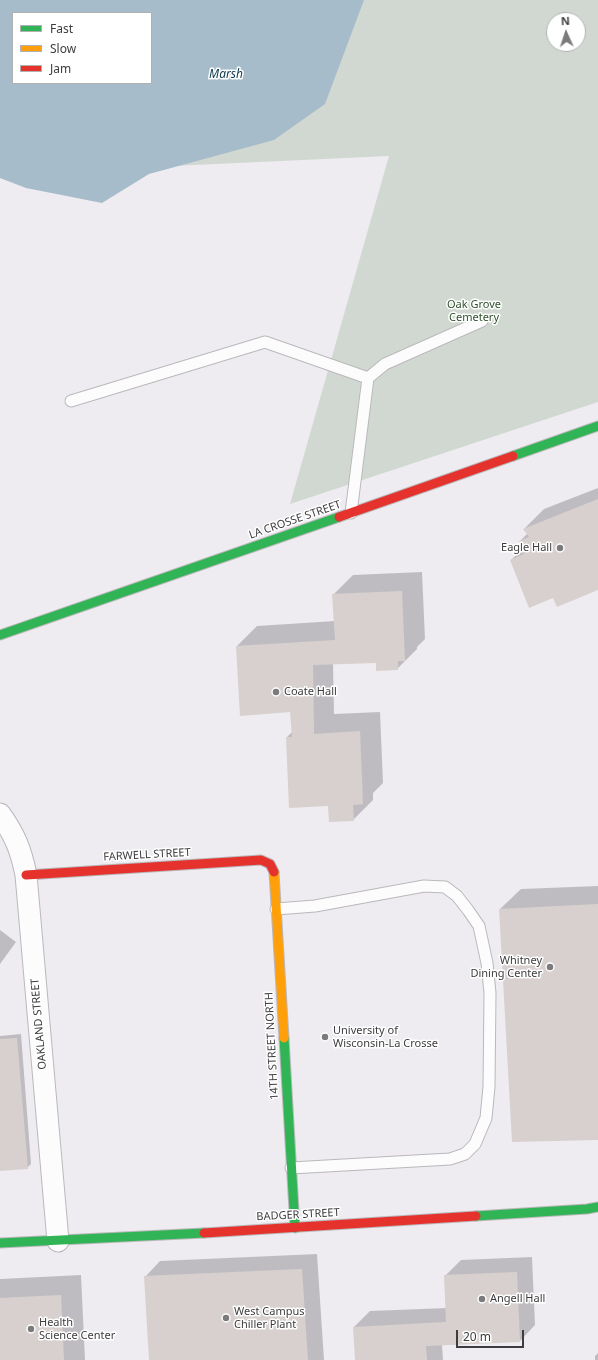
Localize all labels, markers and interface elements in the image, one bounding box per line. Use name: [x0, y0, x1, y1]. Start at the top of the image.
legend: [12, 12, 152, 84]
north arrow: [546, 12, 586, 52]
text: N: [561, 13, 570, 28]
text: Fast: [50, 20, 73, 37]
text: Slow: [50, 40, 76, 57]
text: Jam: [50, 60, 71, 77]
water label: Marsh: [209, 68, 243, 82]
park label: Oak Grove Cemetery: [447, 298, 501, 324]
street label: LA CROSSE STREET: [247, 498, 343, 542]
place label: Eagle Hall: [501, 541, 552, 555]
marker: Eagle Hall: [555, 543, 565, 553]
place label: Coate Hall: [284, 685, 337, 699]
marker: Coate Hall: [271, 687, 281, 697]
street label: FARWELL STREET: [103, 846, 191, 864]
place label: Whitney Dining Center: [470, 954, 542, 980]
marker: Whitney Dining Center: [545, 962, 555, 972]
street label: OAKLAND STREET: [28, 978, 50, 1070]
street label: 14TH STREET NORTH: [263, 992, 281, 1100]
place label: University of Wisconsin-La Crosse: [333, 1024, 438, 1050]
marker: University of Wisconsin-La Crosse: [320, 1032, 330, 1042]
street label: BADGER STREET: [256, 1206, 340, 1224]
place label: Angell Hall: [490, 1292, 545, 1306]
marker: Angell Hall: [477, 1294, 487, 1304]
place label: West Campus Chiller Plant: [234, 1305, 305, 1331]
marker: West Campus Chiller Plant: [221, 1313, 231, 1323]
place label: Health Science Center: [39, 1316, 115, 1342]
scale bar: [458, 1322, 526, 1348]
marker: Health Science Center: [26, 1324, 36, 1334]
text: 20 m: [463, 1328, 491, 1345]

